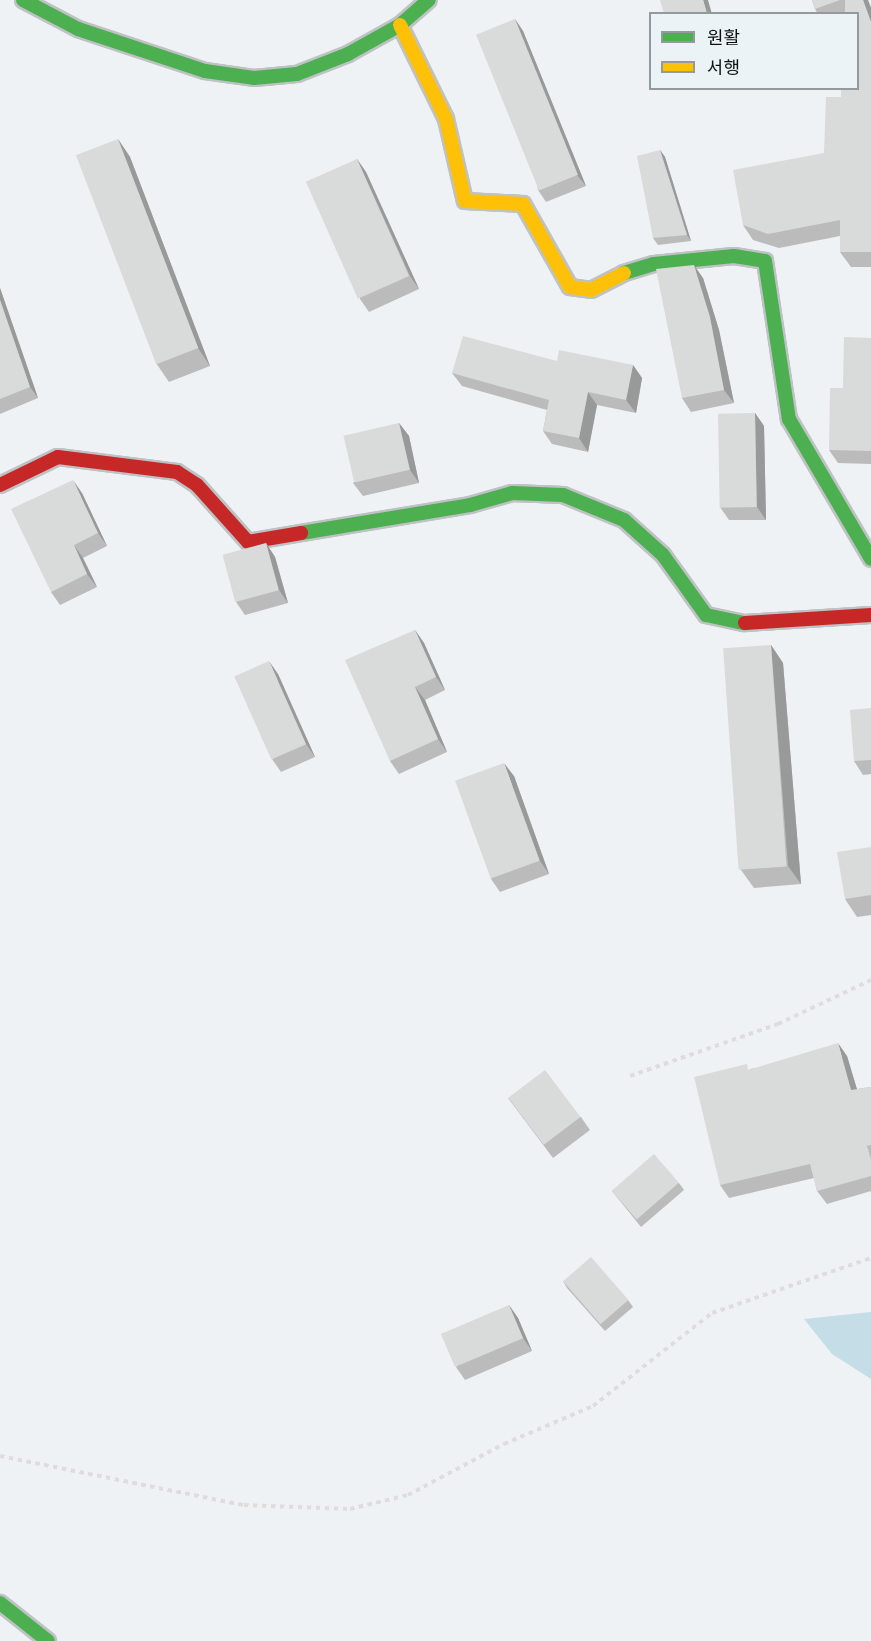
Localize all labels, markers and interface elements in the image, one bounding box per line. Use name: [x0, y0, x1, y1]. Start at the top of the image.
legend: [649, 12, 859, 90]
text: 원활: [707, 25, 740, 52]
text: 서행: [707, 55, 740, 82]

